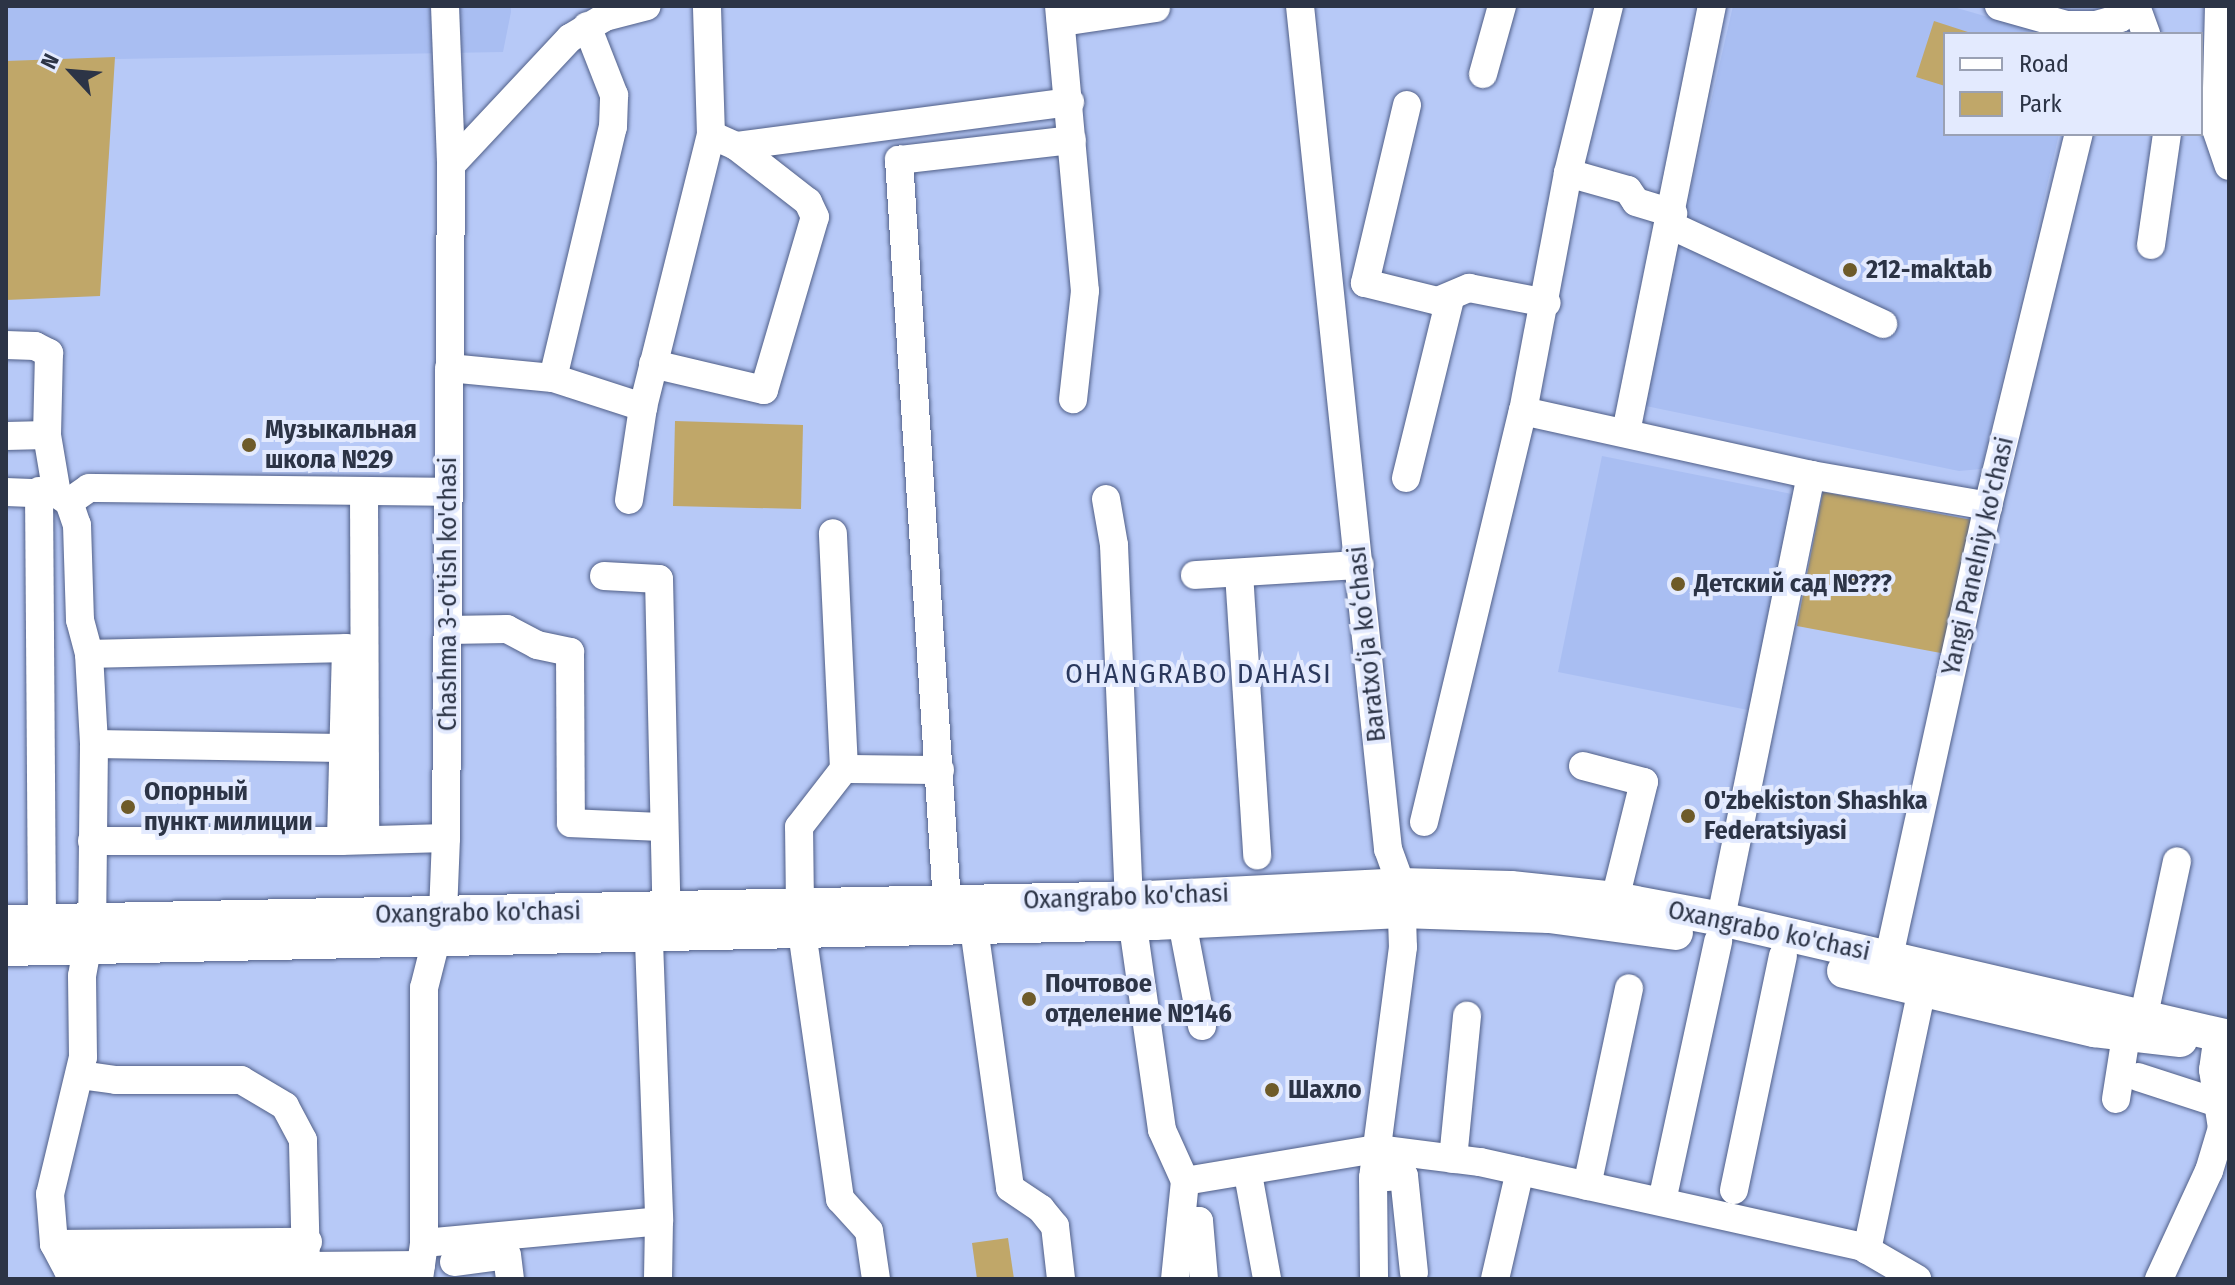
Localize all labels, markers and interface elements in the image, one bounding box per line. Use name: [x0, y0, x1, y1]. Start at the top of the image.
north arrow: [32, 32, 112, 112]
legend: [1943, 32, 2203, 136]
text: N: [35, 49, 65, 73]
text: Road: [2019, 50, 2069, 78]
text: Park: [2019, 90, 2062, 118]
place label: 212-maktab: [1866, 254, 1992, 286]
marker: 212-maktab: [1841, 261, 1859, 279]
place label: Музыкальная школа №29: [265, 414, 417, 476]
street label: Yangi Panelniy ko'chasi: [1935, 434, 2021, 678]
marker: Музыкальная школа №29: [240, 436, 258, 454]
street label: Chashma 3-o'tish ko'chasi: [432, 457, 464, 731]
street label: Baratxoʻja koʻchasi: [1341, 544, 1393, 744]
place label: Детский сад №???: [1694, 568, 1892, 600]
marker: Детский сад №???: [1669, 575, 1687, 593]
district label: OHANGRABO DAHASI: [1065, 657, 1333, 691]
place label: Опорный пункт милиции: [144, 776, 313, 838]
place label: O'zbekiston Shashka Federatsiyasi: [1704, 785, 1928, 846]
marker: Опорный пункт милиции: [119, 798, 137, 816]
marker: O'zbekiston Shashka Federatsiyasi: [1679, 807, 1697, 825]
street label: Oxangrabo ko'chasi: [1023, 878, 1229, 916]
street label: Oxangrabo ko'chasi: [1665, 894, 1873, 968]
street label: Oxangrabo ko'chasi: [375, 896, 581, 930]
place label: Почтовое отделение №146: [1045, 968, 1232, 1030]
marker: Почтовое отделение №146: [1020, 990, 1038, 1008]
place label: Шахло: [1288, 1074, 1362, 1106]
marker: Шахло: [1263, 1081, 1281, 1099]

